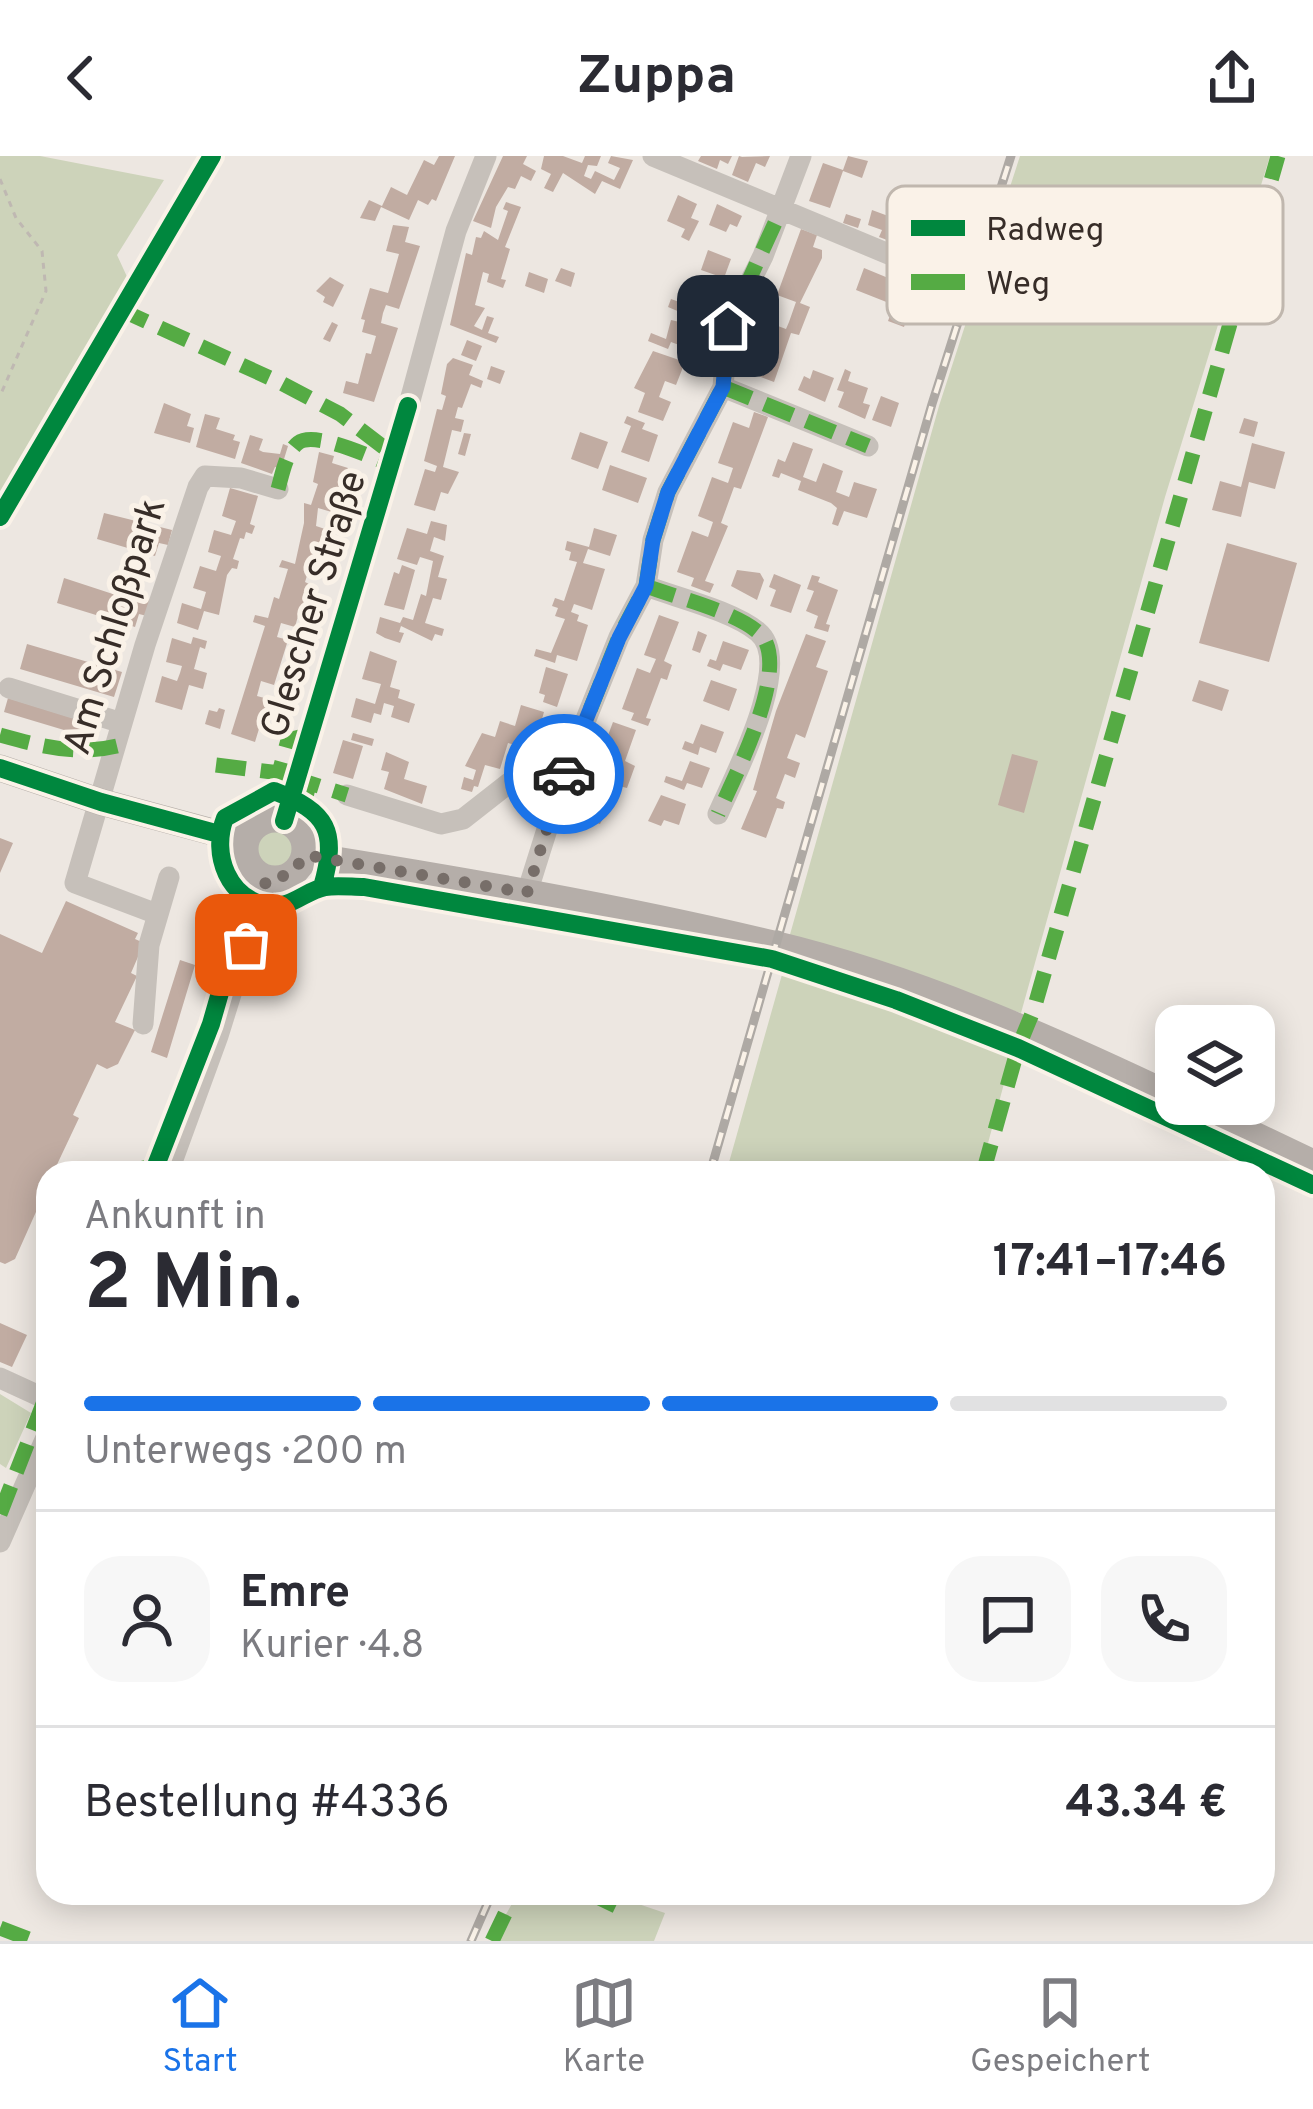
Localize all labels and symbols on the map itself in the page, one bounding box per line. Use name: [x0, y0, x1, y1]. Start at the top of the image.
legend: [887, 186, 1283, 324]
text: Radweg: [986, 211, 1104, 253]
text: Weg: [986, 265, 1050, 307]
pin: [677, 275, 779, 377]
street label: Glescher Straße: [252, 465, 380, 745]
street label: Am Schloßpark: [55, 493, 179, 761]
courier: [504, 714, 624, 834]
pin: [195, 894, 297, 996]

